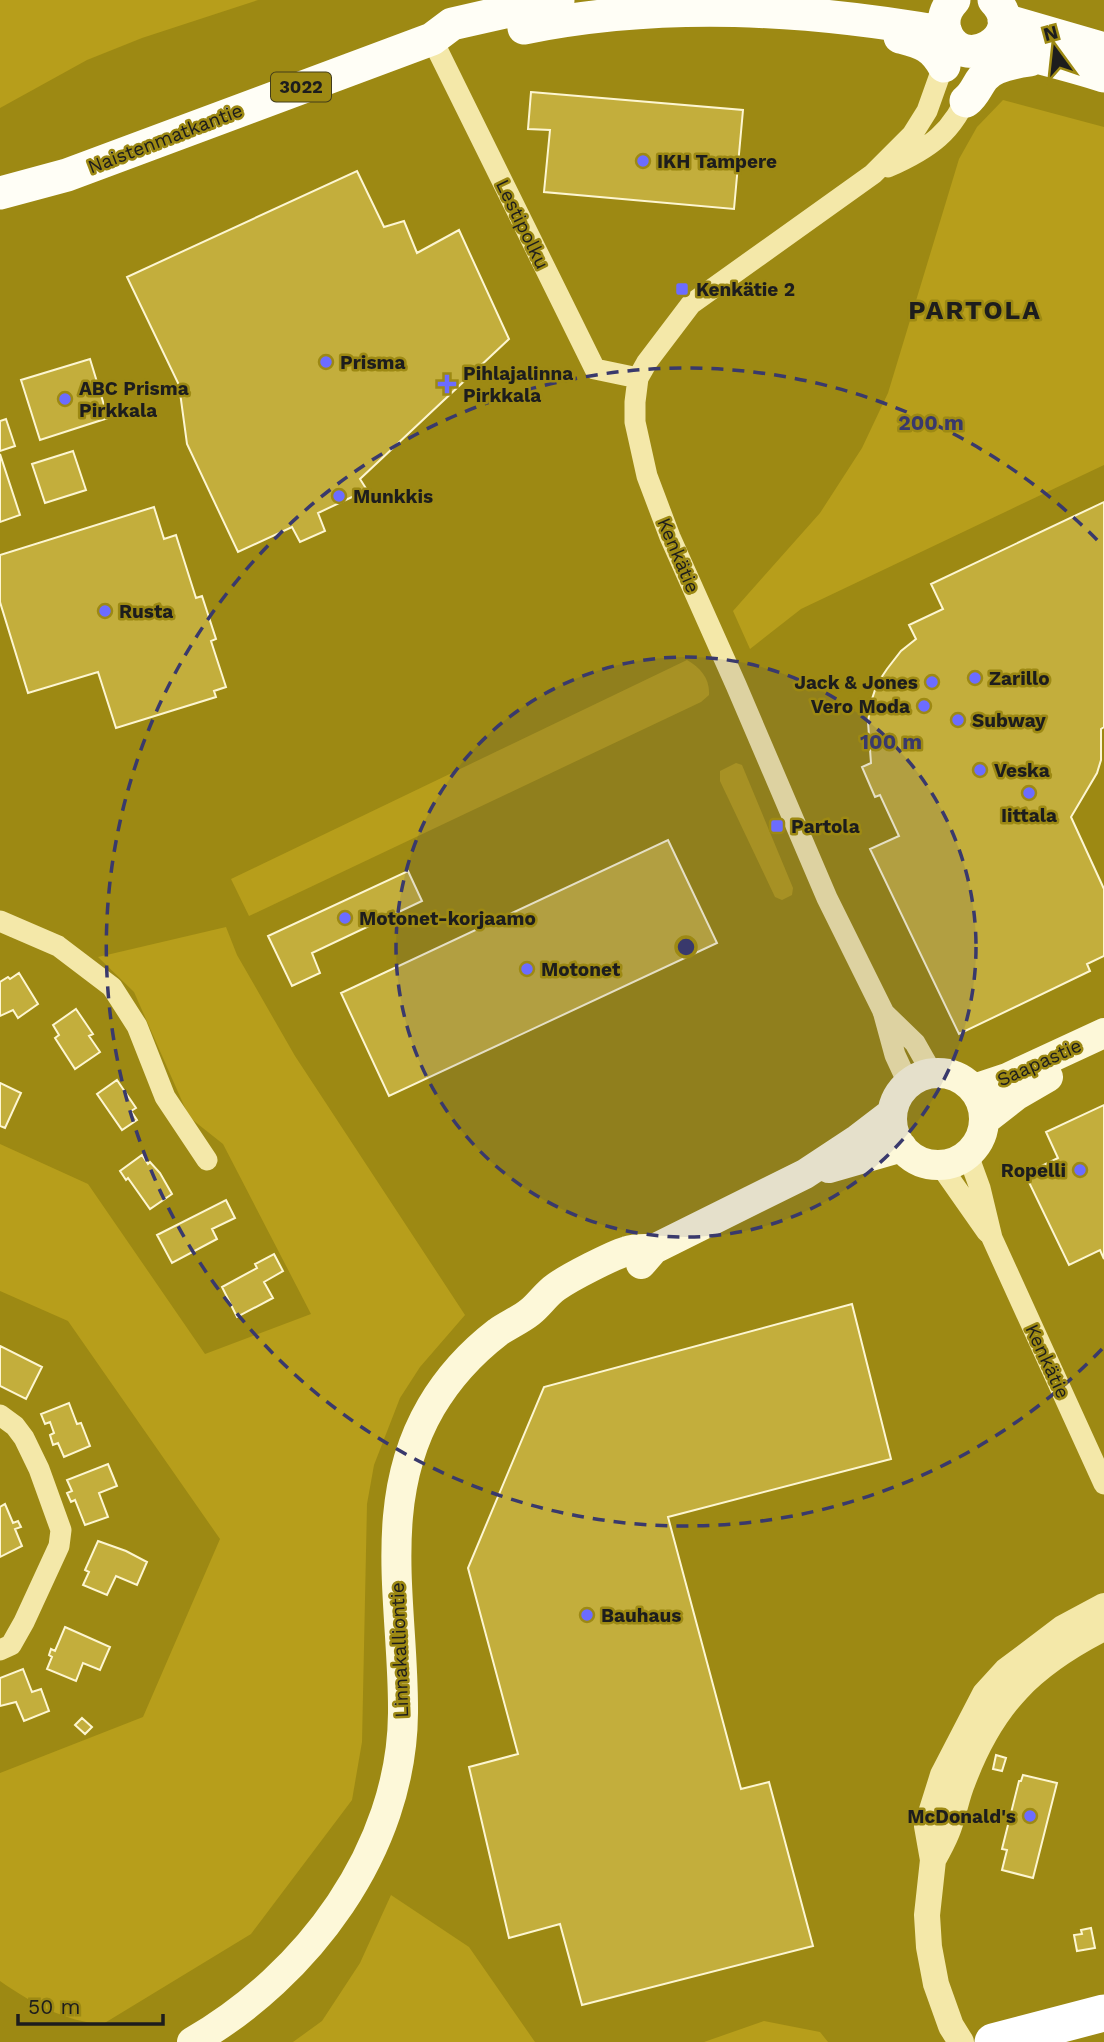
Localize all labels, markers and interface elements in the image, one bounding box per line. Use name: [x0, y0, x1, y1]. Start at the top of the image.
north arrow: [1020, 14, 1090, 84]
text: N: [1041, 20, 1061, 46]
road number: 3022: [271, 72, 331, 102]
street label: Naistenmatkantie: [85, 98, 246, 179]
place label: IKH Tampere: [657, 150, 777, 173]
marker: IKH Tampere: [635, 153, 651, 169]
street label: Lestipolku: [491, 176, 554, 273]
place label: Kenkätie 2: [696, 278, 795, 301]
marker: Kenkätie 2: [674, 281, 690, 297]
district label: PARTOLA: [908, 295, 1042, 325]
place label: Prisma: [340, 351, 405, 374]
marker: Prisma: [318, 354, 334, 370]
place label: Pihlajalinna Pirkkala: [463, 362, 573, 407]
marker: Pihlajalinna Pirkkala: [437, 374, 457, 394]
place label: ABC Prisma Pirkkala: [79, 377, 189, 422]
marker: ABC Prisma Pirkkala: [57, 391, 73, 407]
text: 200 m: [898, 410, 964, 435]
place label: Munkkis: [353, 485, 433, 508]
marker: Munkkis: [331, 488, 347, 504]
street label: Kenkätie: [652, 514, 705, 596]
place label: Rusta: [119, 600, 173, 623]
marker: Rusta: [97, 603, 113, 619]
place label: Zarillo: [989, 667, 1050, 690]
marker: Zarillo: [967, 670, 983, 686]
place label: Jack & Jones: [794, 671, 918, 694]
marker: Jack & Jones: [924, 674, 940, 690]
place label: Vero Moda: [811, 695, 910, 718]
marker: Vero Moda: [916, 698, 932, 714]
place label: Subway: [972, 709, 1046, 732]
marker: Subway: [950, 712, 966, 728]
text: 100 m: [860, 729, 922, 754]
place label: Veska: [994, 759, 1050, 782]
marker: Veska: [972, 762, 988, 778]
marker: Iittala: [1021, 785, 1037, 801]
place label: Iittala: [1001, 804, 1057, 827]
place label: Partola: [791, 815, 860, 838]
marker: Partola: [769, 818, 785, 834]
place label: Motonet-korjaamo: [359, 907, 536, 930]
marker: Motonet-korjaamo: [337, 910, 353, 926]
centre of rings: [674, 935, 698, 959]
place label: Motonet: [541, 958, 621, 981]
marker: Motonet: [519, 961, 535, 977]
street label: Saapastie: [993, 1034, 1085, 1091]
place label: Ropelli: [1001, 1159, 1066, 1182]
marker: Ropelli: [1072, 1162, 1088, 1178]
street label: Kenkätie: [1020, 1320, 1075, 1402]
street label: Linnakalliontie: [386, 1582, 413, 1718]
place label: Bauhaus: [601, 1604, 681, 1627]
marker: Bauhaus: [579, 1607, 595, 1623]
place label: McDonald's: [907, 1805, 1016, 1828]
marker: McDonald's: [1022, 1808, 1038, 1824]
scale bar: [18, 1982, 163, 2026]
text: 50 m: [28, 1994, 80, 2019]

